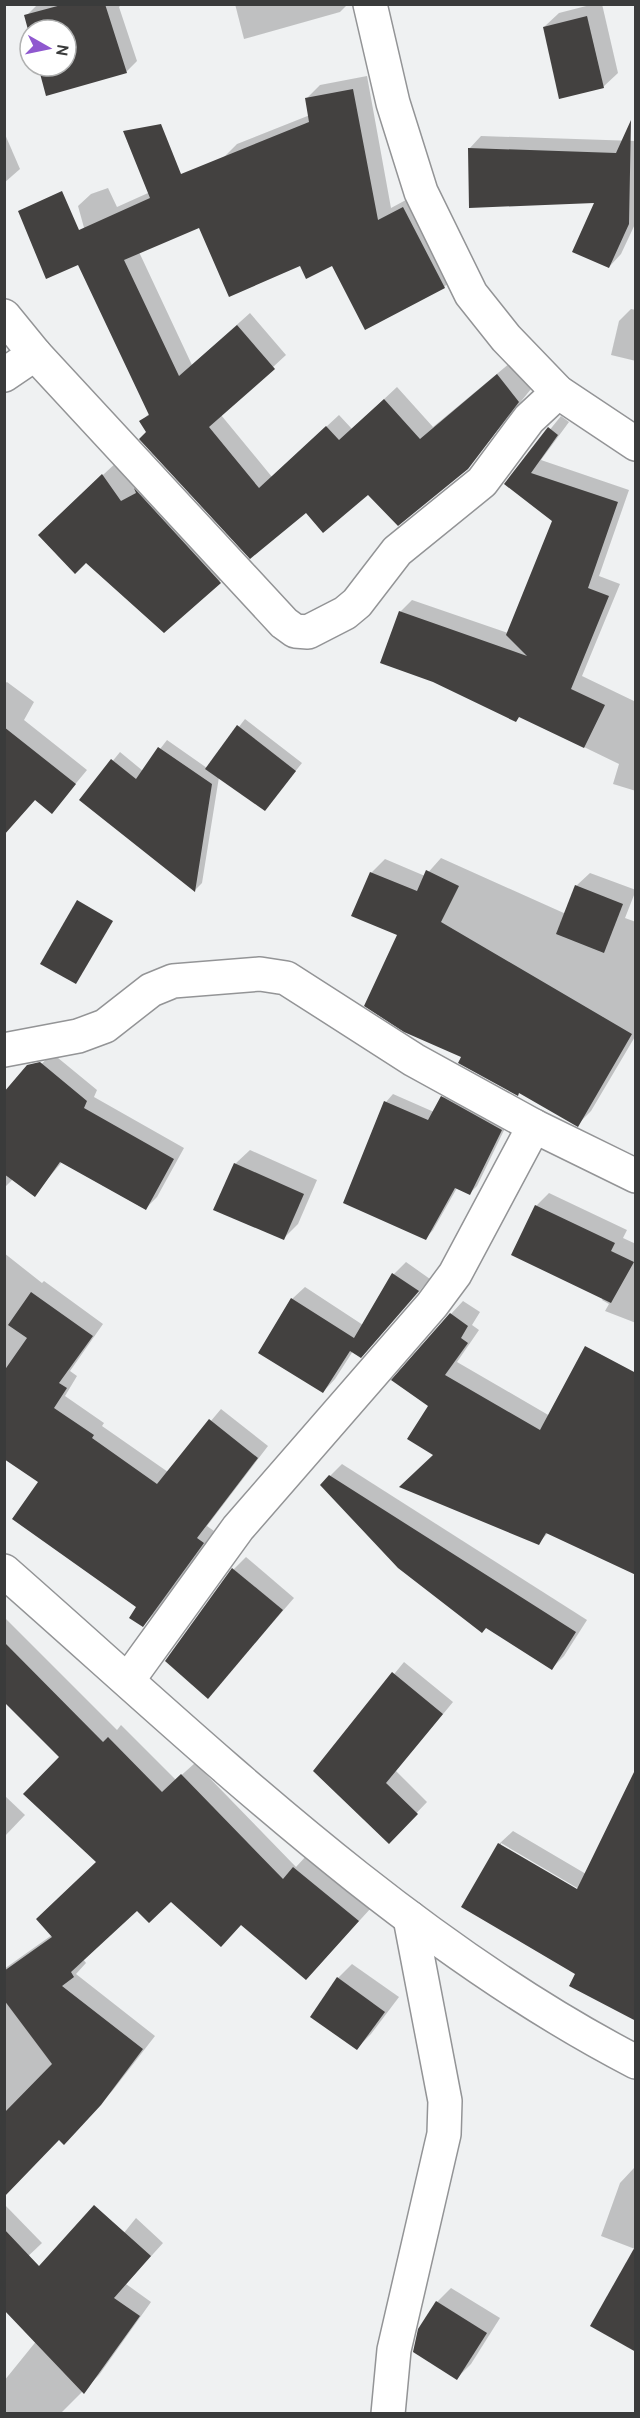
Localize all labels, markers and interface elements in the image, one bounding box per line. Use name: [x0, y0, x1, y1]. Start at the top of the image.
north arrow: [18, 18, 78, 78]
text: N: [52, 43, 73, 57]

